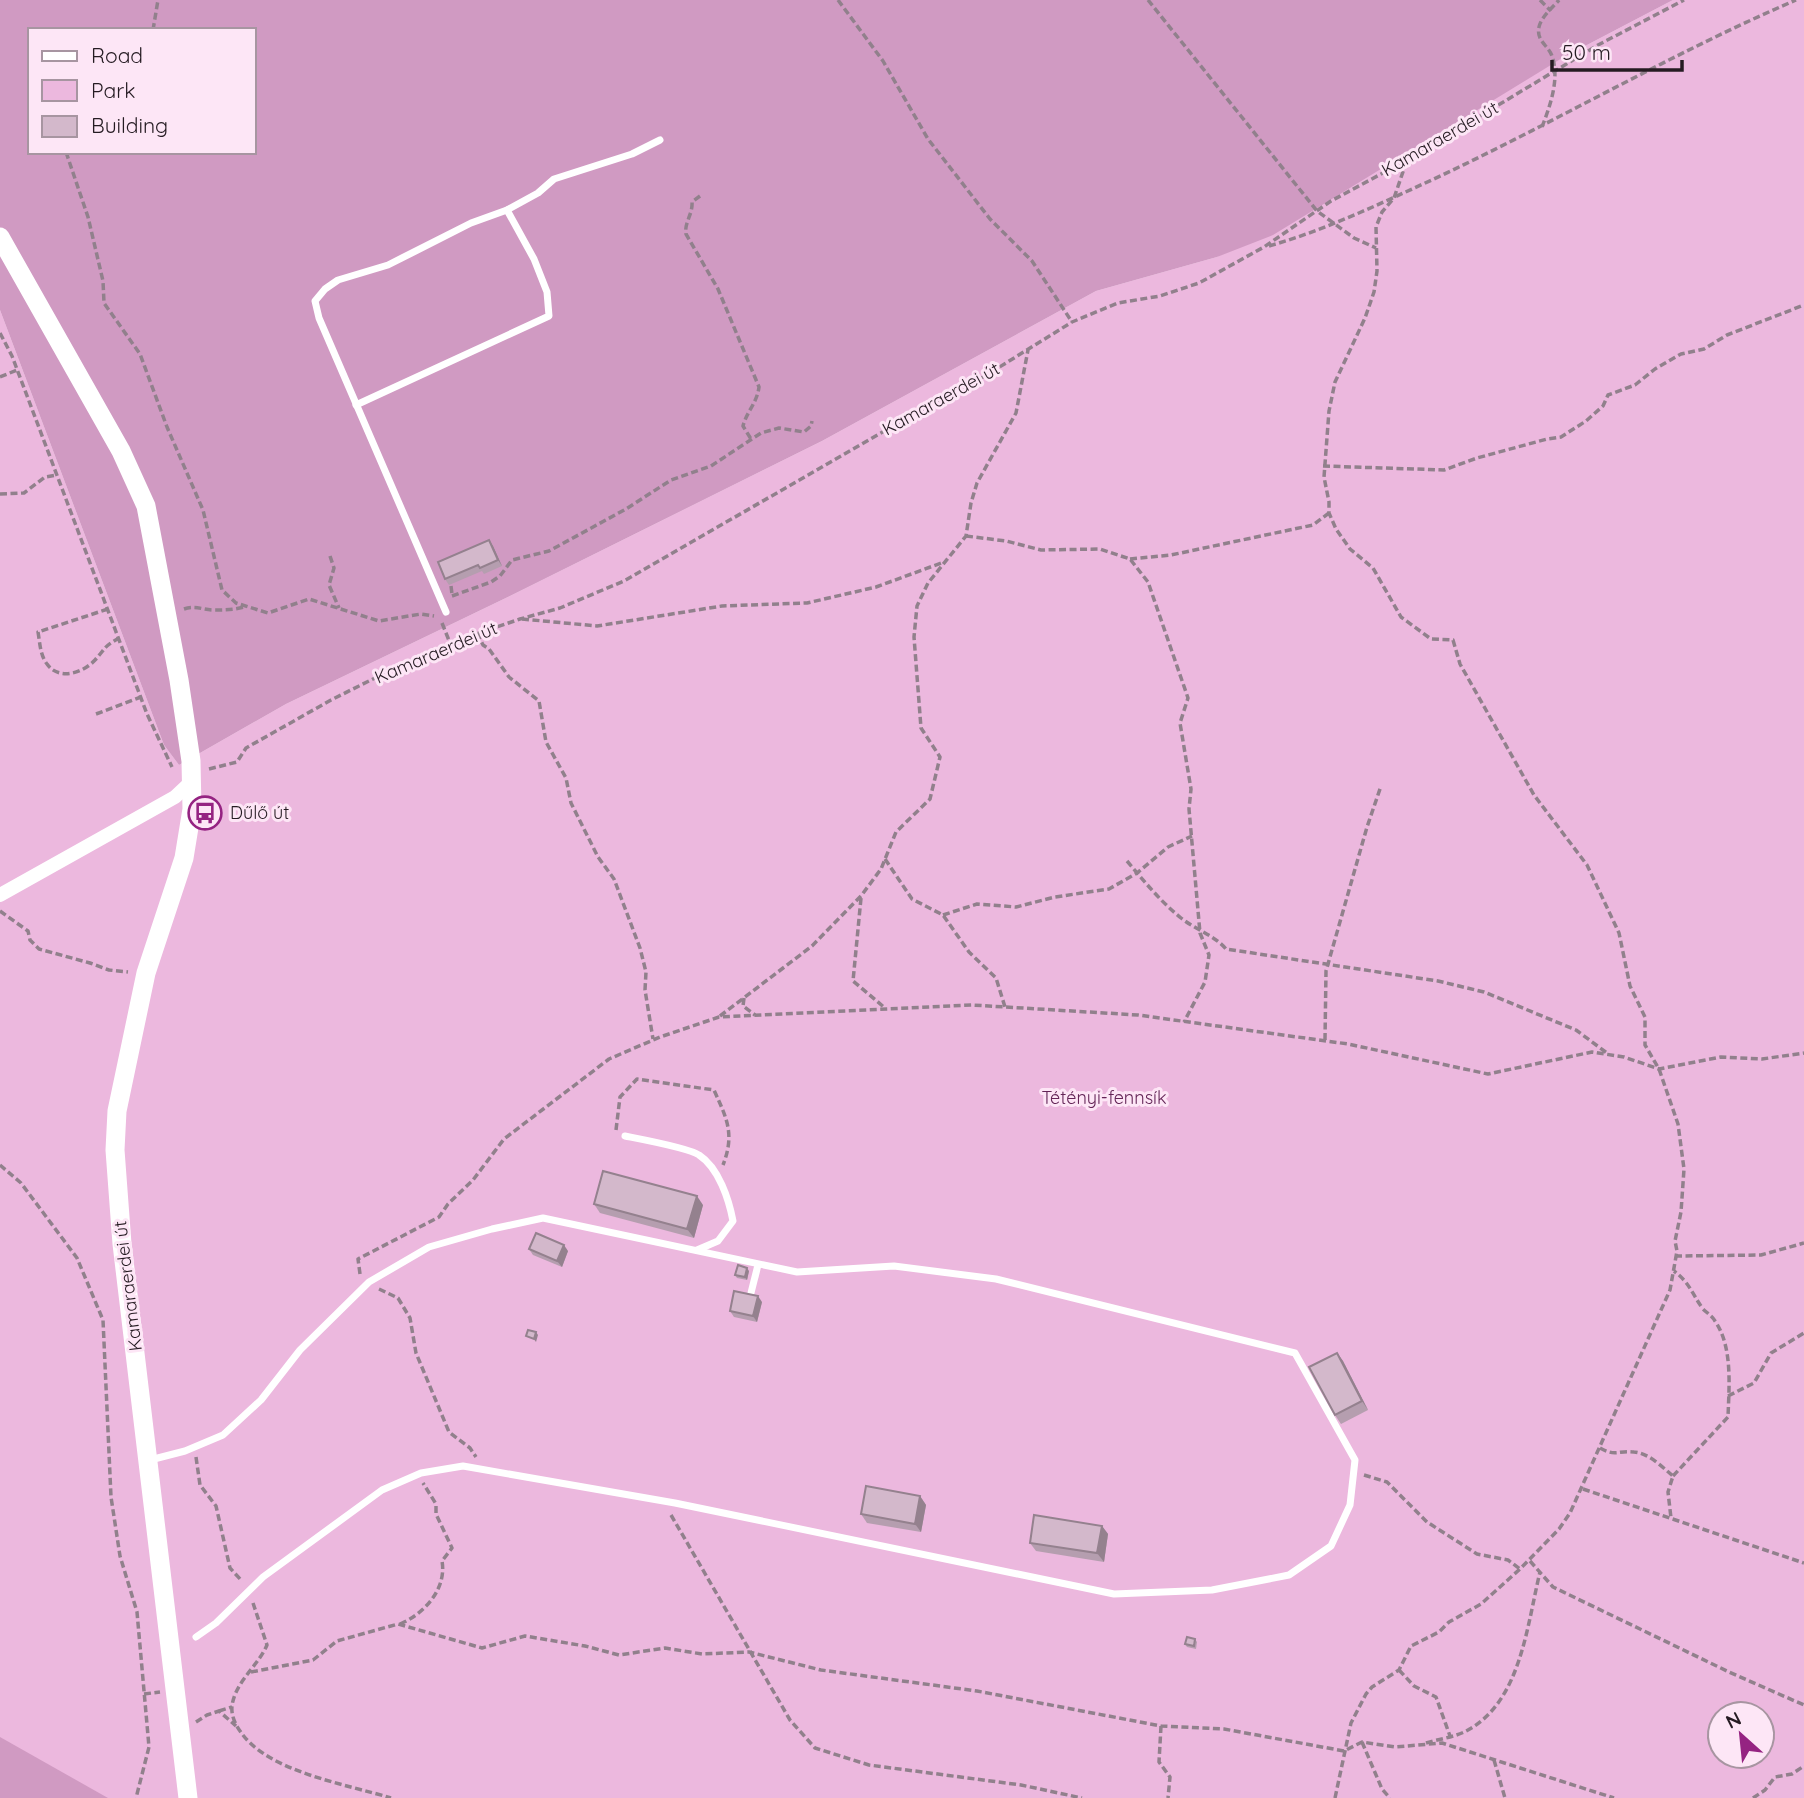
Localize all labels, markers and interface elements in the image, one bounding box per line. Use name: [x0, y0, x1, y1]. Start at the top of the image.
legend: [28, 28, 256, 154]
scale bar: [1552, 28, 1682, 72]
text: 50 m: [1562, 39, 1611, 65]
text: Road: [91, 42, 143, 68]
text: Park: [91, 77, 135, 103]
street label: Kamaraerdei út: [1377, 96, 1502, 181]
text: Building: [91, 112, 168, 138]
street label: Kamaraerdei út: [878, 357, 1004, 440]
street label: Kamaraerdei út: [371, 616, 501, 689]
bus stop icon: Dűlő út: [186, 794, 224, 832]
place label: Dűlő út: [230, 801, 289, 824]
park label: Tétényi-fennsík: [1041, 1086, 1167, 1109]
street label: Kamaraerdei út: [108, 1220, 147, 1352]
north arrow: [1706, 1700, 1776, 1770]
text: N: [1722, 1706, 1745, 1734]

